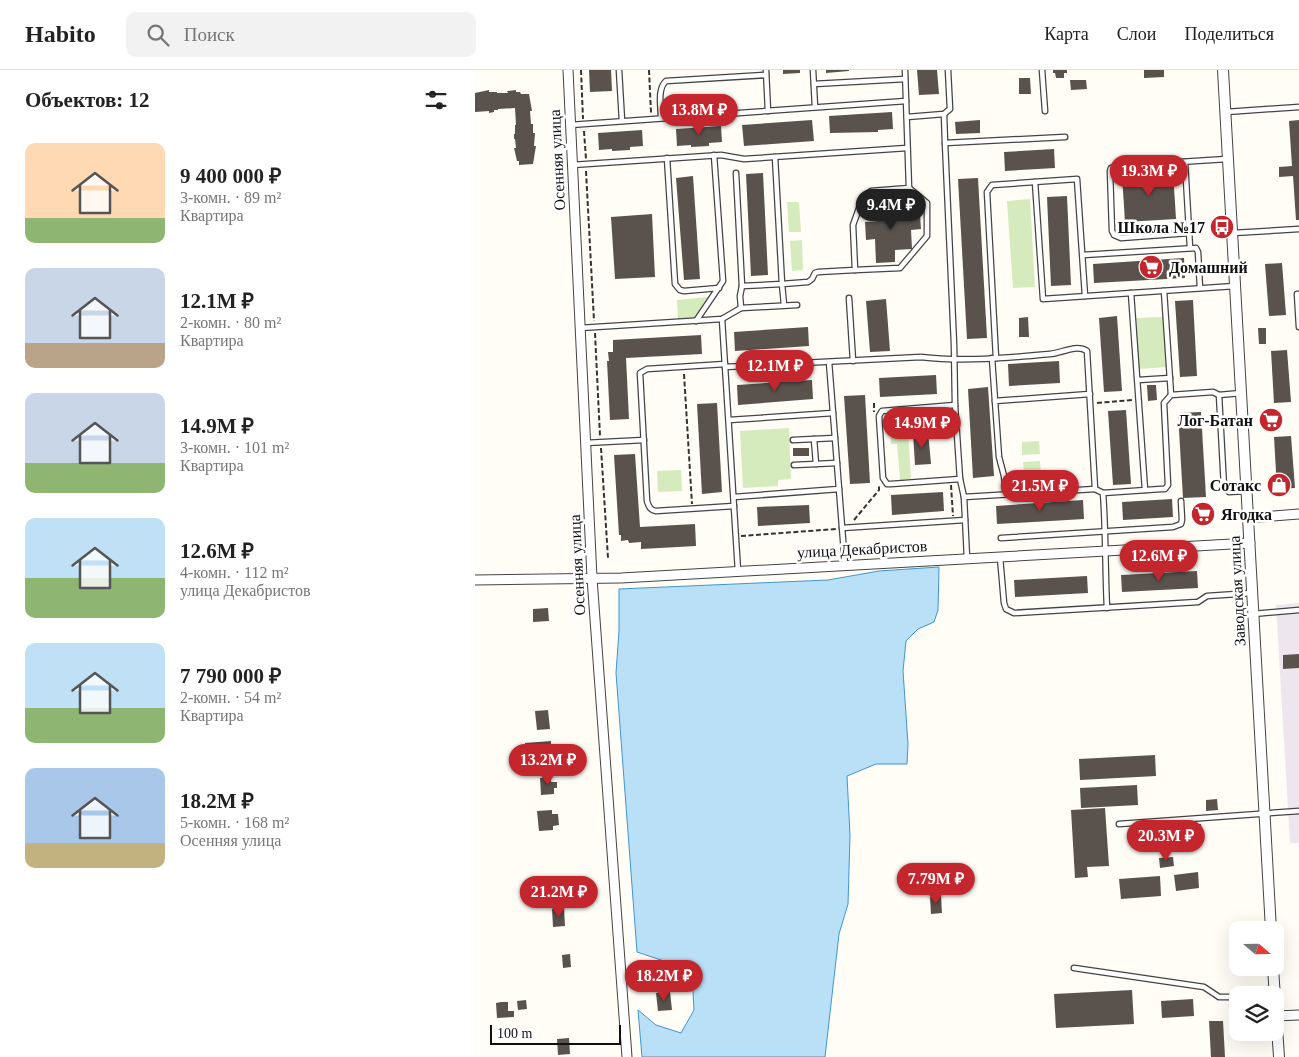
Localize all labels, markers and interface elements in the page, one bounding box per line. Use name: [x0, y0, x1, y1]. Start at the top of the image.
search box: [126, 12, 476, 57]
text: Habito: [25, 21, 96, 47]
icon: search: [144, 21, 172, 49]
text: Поиск: [184, 24, 235, 45]
text: Карта: [1044, 24, 1089, 44]
text: Слои: [1117, 24, 1156, 44]
text: Поделиться: [1184, 24, 1274, 44]
icon: filters: [422, 86, 450, 114]
text: Объектов: 12: [25, 88, 150, 112]
pin: 13.8M ₽: [653, 93, 745, 136]
text: 13.8M ₽: [671, 101, 727, 118]
street label: Осенняя улица: [546, 109, 569, 211]
pin: 19.3M ₽: [1103, 154, 1195, 197]
text: 19.3M ₽: [1121, 162, 1177, 179]
icon: home: [65, 163, 125, 223]
text: 9 400 000 ₽: [180, 164, 281, 188]
text: 3-комн. · 89 m²: [180, 189, 281, 206]
pin: 9.4M ₽: [850, 189, 932, 231]
text: 9.4M ₽: [867, 196, 915, 213]
text: Квартира: [180, 207, 244, 224]
bus stop icon: Школа №17: [1209, 214, 1235, 240]
place label: Школа №17: [1118, 219, 1205, 236]
supermarket icon: Домашний: [1138, 254, 1164, 280]
place label: Домашний: [1169, 259, 1248, 277]
icon: home: [65, 288, 125, 348]
text: 12.1M ₽: [180, 289, 254, 313]
text: 2-комн. · 80 m²: [180, 314, 281, 331]
text: Квартира: [180, 332, 244, 349]
pin: 12.1M ₽: [729, 350, 821, 392]
text: 12.1M ₽: [747, 357, 803, 374]
pin: 14.9M ₽: [876, 406, 968, 449]
supermarket icon: Лог-Батан: [1258, 407, 1284, 433]
place label: Лог-Батан: [1177, 412, 1253, 429]
icon: home: [65, 413, 125, 473]
text: 14.9M ₽: [180, 414, 254, 438]
text: 14.9M ₽: [894, 414, 950, 431]
text: 3-комн. · 101 m²: [180, 439, 289, 456]
text: Квартира: [180, 457, 244, 474]
pin: 21.5M ₽: [994, 470, 1086, 512]
shop icon: Сотакс: [1266, 472, 1292, 498]
text: 21.5M ₽: [1012, 477, 1068, 494]
place label: Сотакс: [1210, 477, 1261, 494]
supermarket icon: Ягодка: [1190, 501, 1216, 527]
place label: Ягодка: [1221, 506, 1272, 523]
street label: Осенняя улица: [566, 514, 589, 616]
street label: Заводская улица: [1226, 535, 1249, 647]
street label: улица Декабристов: [796, 537, 928, 562]
icon: home: [65, 538, 125, 598]
text: 12.6M ₽: [180, 539, 254, 563]
pin: 12.6M ₽: [1113, 540, 1205, 582]
text: 12.6M ₽: [1131, 547, 1187, 564]
text: 4-комн. · 112 m²: [180, 564, 289, 581]
text: улица Декабристов: [180, 582, 311, 599]
icon: home: [65, 663, 125, 723]
text: 7 790 000 ₽: [180, 664, 281, 688]
text: 2-комн. · 54 m²: [180, 689, 281, 706]
text: Квартира: [180, 707, 244, 724]
pin: 13.2M ₽: [502, 744, 594, 786]
text: 13.2M ₽: [520, 751, 576, 768]
icon: home: [65, 788, 125, 848]
text: 18.2M ₽: [180, 789, 254, 813]
text: 5-комн. · 168 m²: [180, 814, 289, 831]
pin: 20.3M ₽: [1120, 820, 1212, 862]
text: 20.3M ₽: [1138, 827, 1194, 844]
text: Осенняя улица: [180, 832, 281, 849]
pin: 7.79M ₽: [890, 862, 982, 905]
text: 7.79M ₽: [908, 870, 964, 887]
pin: 21.2M ₽: [513, 876, 605, 918]
text: 21.2M ₽: [531, 883, 587, 900]
north arrow: [1229, 921, 1284, 976]
map controls: [1229, 921, 1284, 1041]
pin: 18.2M ₽: [618, 960, 710, 1002]
text: 18.2M ₽: [636, 967, 692, 984]
button: layers: [1229, 986, 1284, 1041]
scale bar: [490, 1022, 621, 1045]
text: 100 m: [497, 1026, 532, 1041]

